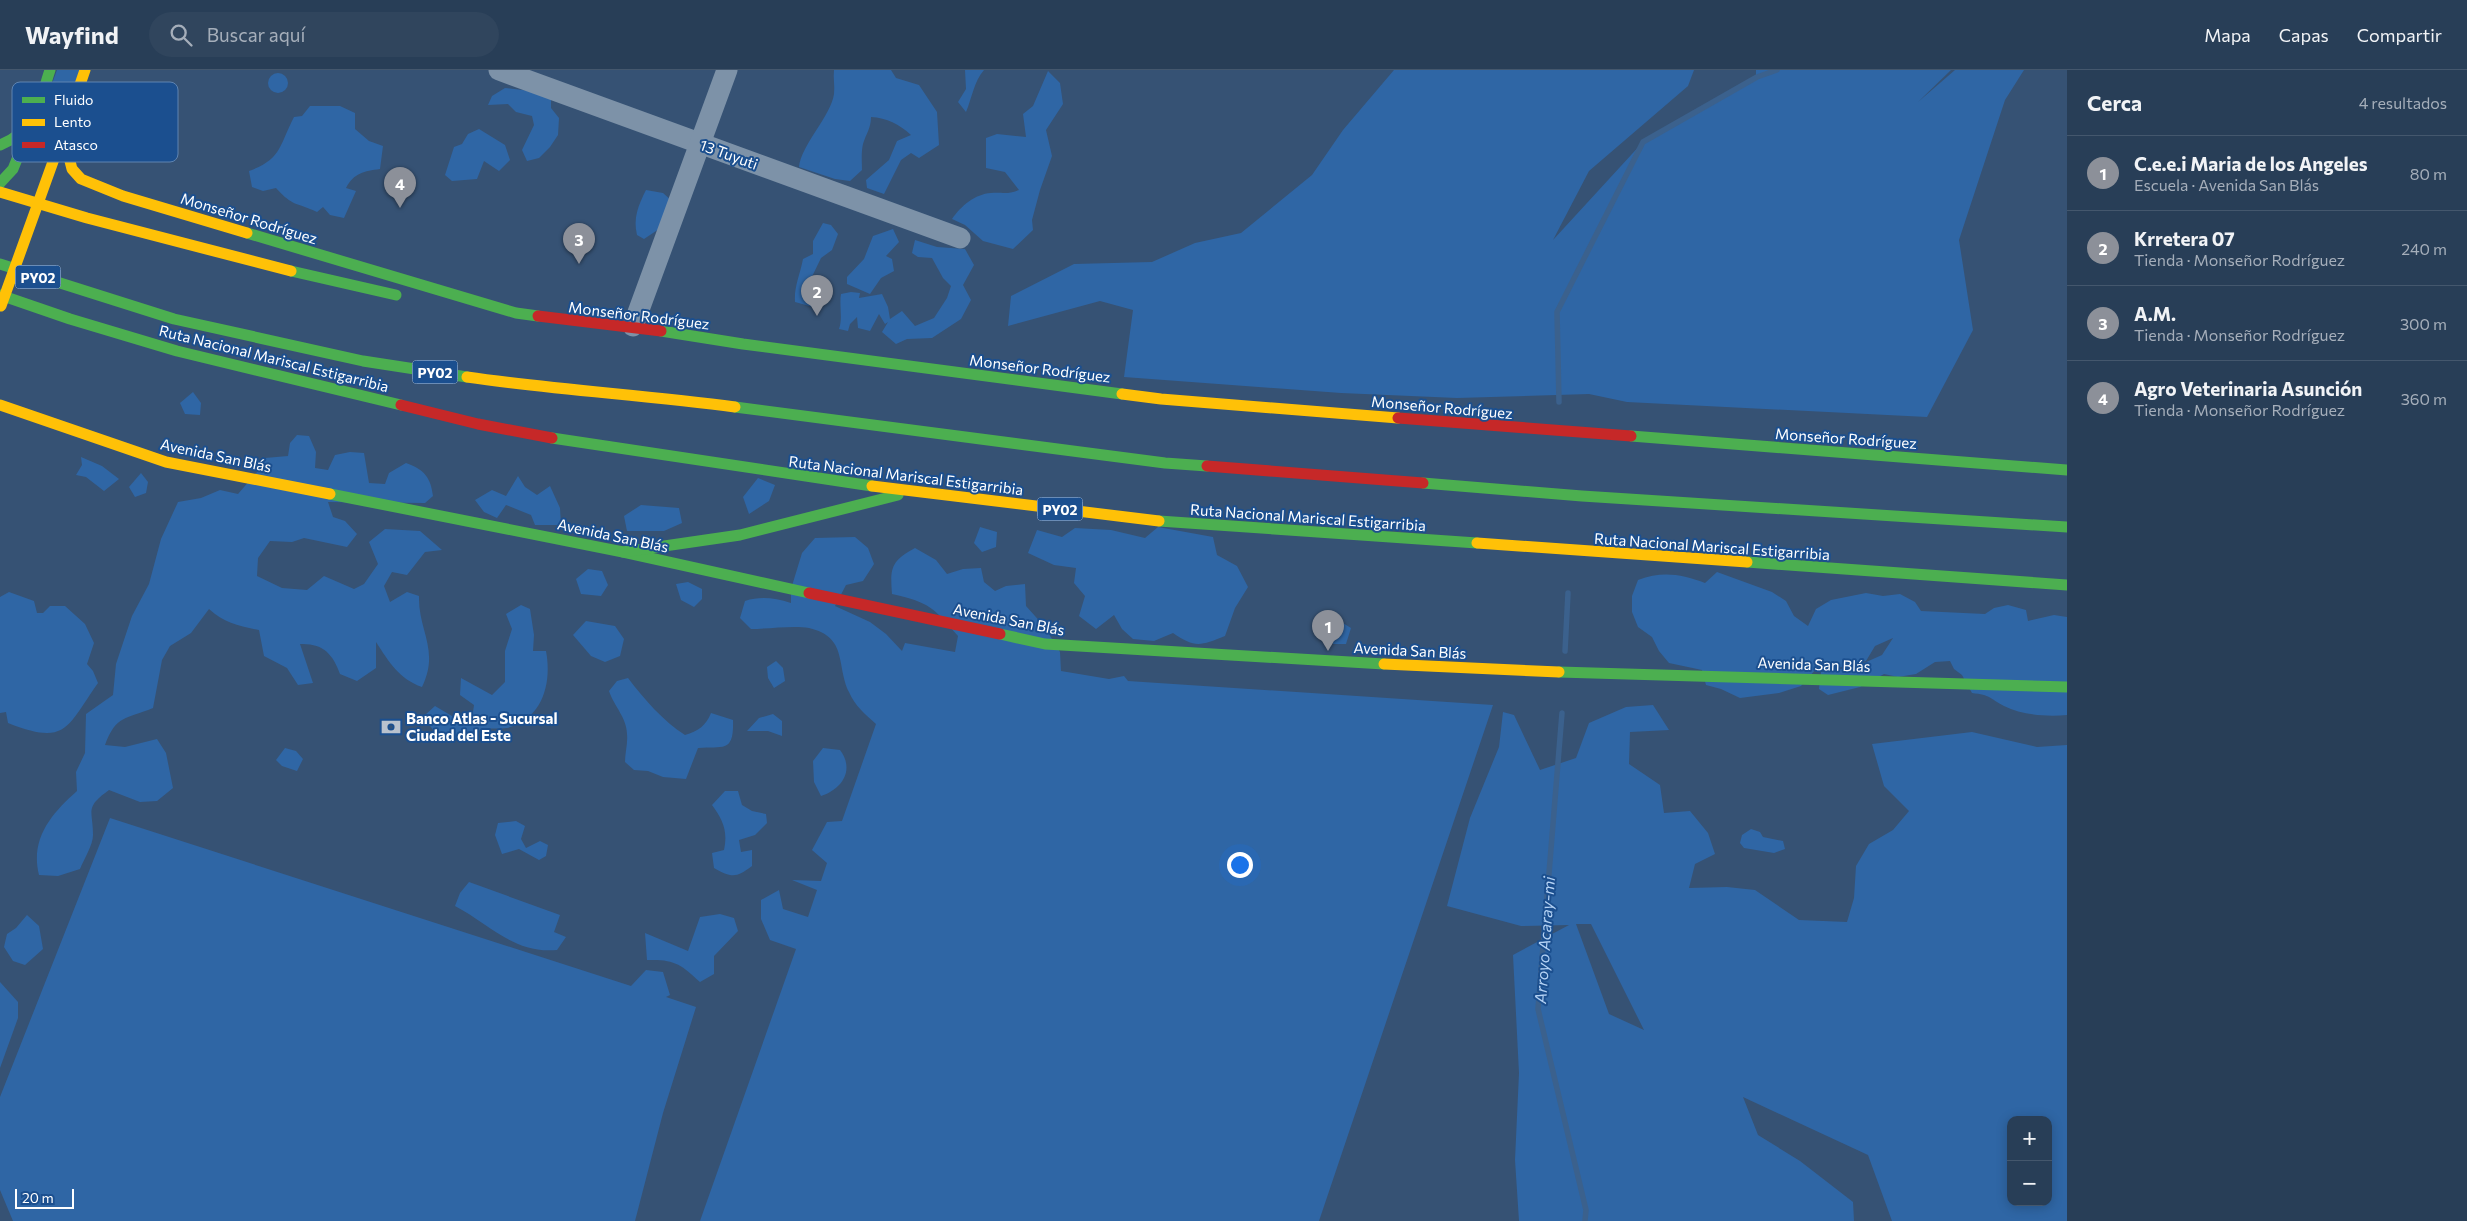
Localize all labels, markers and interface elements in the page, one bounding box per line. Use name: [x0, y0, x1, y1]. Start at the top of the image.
search box: [149, 12, 499, 57]
text: Wayfind: [25, 20, 119, 49]
icon: search: [167, 21, 195, 49]
text: Buscar aquí: [207, 23, 305, 46]
text: Mapa: [2204, 24, 2251, 46]
text: Capas: [2279, 24, 2329, 46]
text: Compartir: [2357, 24, 2442, 46]
legend: [12, 82, 178, 162]
text: Cerca: [2087, 90, 2142, 115]
text: Fluido: [54, 91, 93, 108]
text: 4 resultados: [2359, 93, 2447, 112]
text: Lento: [54, 113, 91, 130]
street label: 13 Tuyuti: [697, 135, 761, 173]
text: Atasco: [54, 136, 98, 153]
text: C.e.e.i Maria de los Angeles: [2134, 152, 2368, 175]
text: 1: [2099, 164, 2107, 183]
text: 80 m: [2410, 164, 2447, 183]
pin: 4: [384, 167, 416, 208]
text: Escuela · Avenida San Blás: [2134, 175, 2319, 194]
street label: Monseñor Rodríguez: [178, 189, 320, 247]
pin: 3: [563, 223, 595, 264]
text: Krretera 07: [2134, 227, 2235, 250]
text: 2: [2098, 239, 2108, 258]
text: 240 m: [2401, 239, 2447, 258]
text: Tienda · Monseñor Rodríguez: [2134, 250, 2345, 269]
road number: PY02: [15, 266, 60, 288]
pin: 2: [801, 275, 833, 316]
street label: Monseñor Rodríguez: [567, 297, 711, 333]
text: A.M.: [2134, 302, 2176, 325]
text: 3: [2098, 314, 2108, 333]
text: 300 m: [2400, 314, 2447, 333]
street label: Ruta Nacional Mariscal Estigarribia: [157, 321, 391, 395]
text: Tienda · Monseñor Rodríguez: [2134, 325, 2345, 344]
street label: Monseñor Rodríguez: [968, 350, 1112, 386]
road number: PY02: [412, 360, 458, 384]
text: Agro Veterinaria Asunción: [2134, 377, 2362, 400]
text: 4: [2098, 389, 2108, 408]
text: 360 m: [2401, 389, 2447, 408]
street label: Monseñor Rodríguez: [1371, 392, 1513, 422]
text: Tienda · Monseñor Rodríguez: [2134, 400, 2345, 419]
street label: Monseñor Rodríguez: [1775, 424, 1917, 452]
street label: Avenida San Blás: [159, 434, 273, 476]
street label: Ruta Nacional Mariscal Estigarribia: [788, 452, 1024, 498]
road number: PY02: [1038, 498, 1082, 520]
street label: Ruta Nacional Mariscal Estigarribia: [1189, 500, 1427, 534]
street label: Avenida San Blás: [556, 514, 670, 556]
street label: Ruta Nacional Mariscal Estigarribia: [1593, 529, 1831, 563]
street label: Avenida San Blás: [952, 599, 1066, 639]
pin: 1: [1312, 610, 1344, 651]
street label: Avenida San Blás: [1353, 638, 1467, 662]
street label: Avenida San Blás: [1757, 653, 1871, 675]
place label: Banco Atlas - Sucursal Ciudad del Este: [406, 709, 558, 744]
bank icon: Banco Atlas - Sucursal Ciudad del Este: [380, 716, 402, 738]
your location: [1227, 852, 1253, 878]
water label: Arroyo Acaray-mi: [1530, 875, 1558, 1005]
map controls: [2007, 1116, 2052, 1206]
button: +: [2007, 1116, 2052, 1161]
button: −: [2007, 1161, 2052, 1206]
scale bar: [15, 1186, 74, 1209]
text: 20 m: [22, 1189, 54, 1206]

